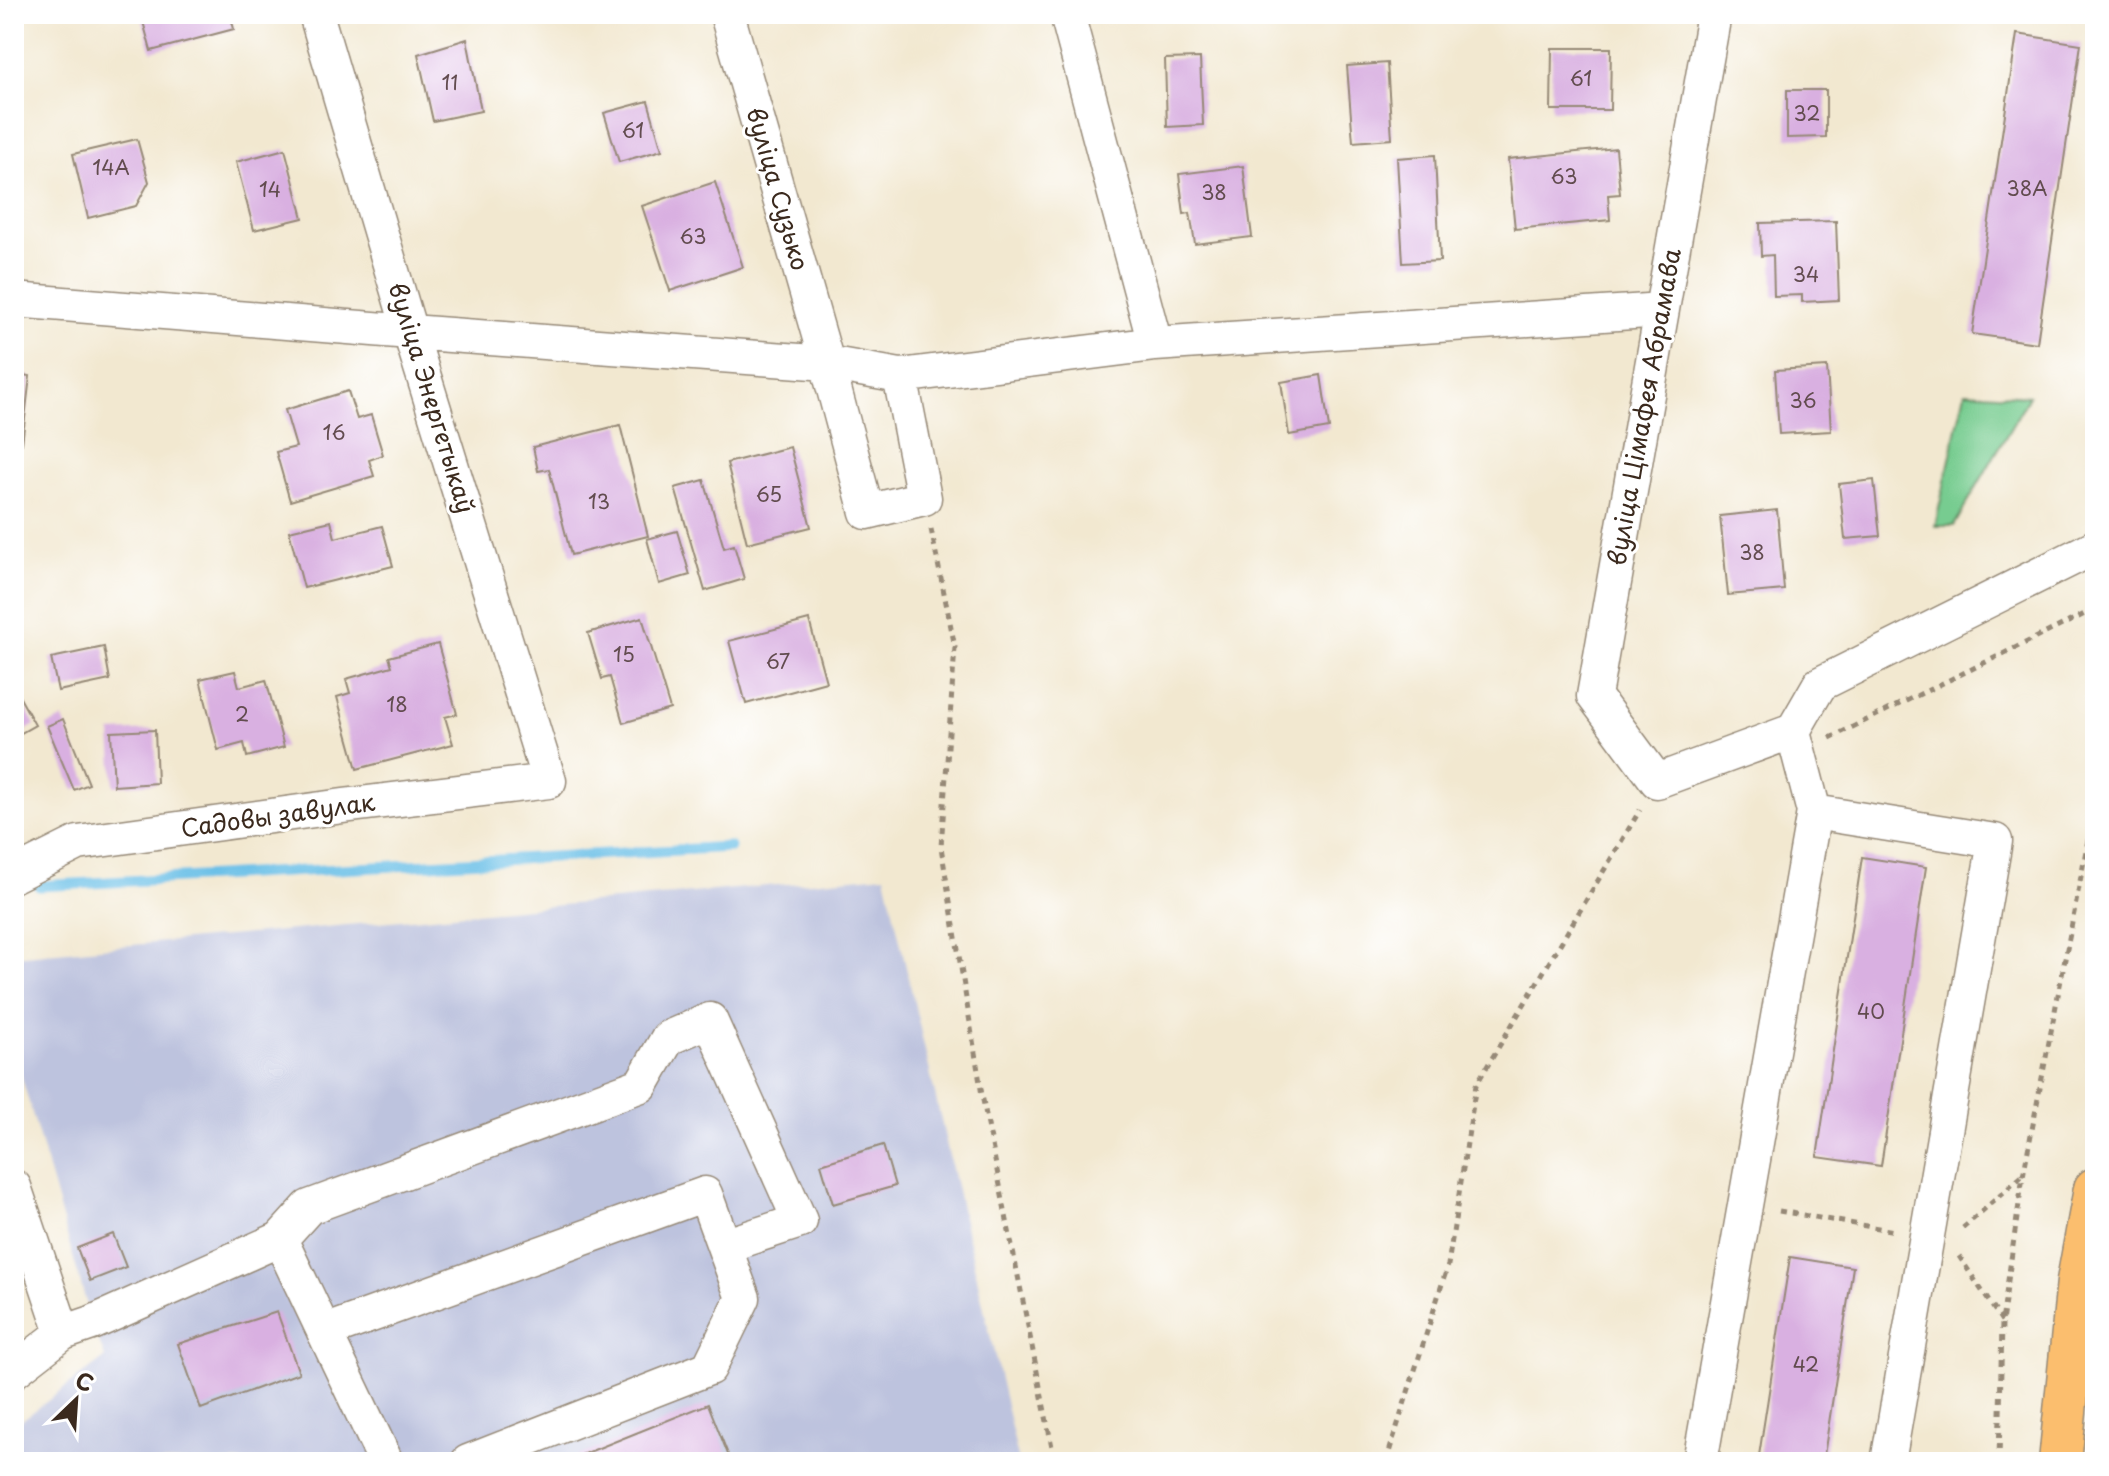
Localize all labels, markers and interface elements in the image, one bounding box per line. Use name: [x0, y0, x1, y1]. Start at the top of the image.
house number: 61: [1570, 63, 1592, 93]
house number: 11: [442, 67, 458, 97]
house number: 32: [1794, 98, 1820, 128]
street label: вуліца Сузько: [738, 103, 819, 274]
house number: 61: [622, 115, 644, 145]
house number: 14А: [92, 152, 130, 182]
house number: 63: [1551, 161, 1577, 191]
house number: 38А: [2006, 173, 2048, 203]
house number: 14: [259, 174, 281, 204]
house number: 38: [1201, 177, 1227, 207]
house number: 63: [680, 221, 706, 251]
street label: вуліца Цімафея Абрамава: [1597, 245, 1689, 568]
house number: 34: [1793, 259, 1819, 289]
street label: вуліца Энергетыкаў: [381, 278, 485, 517]
house number: 36: [1789, 385, 1817, 415]
house number: 16: [323, 417, 346, 447]
house number: 65: [756, 479, 782, 509]
house number: 13: [588, 486, 610, 516]
house number: 38: [1739, 537, 1765, 567]
house number: 15: [613, 639, 635, 669]
house number: 67: [766, 646, 790, 676]
house number: 18: [386, 689, 408, 719]
house number: 2: [235, 699, 249, 729]
street label: Садовы завулак: [178, 782, 378, 845]
house number: 40: [1857, 996, 1885, 1026]
house number: 42: [1793, 1349, 1819, 1379]
north arrow: [36, 1360, 116, 1440]
text: С: [71, 1362, 100, 1399]

